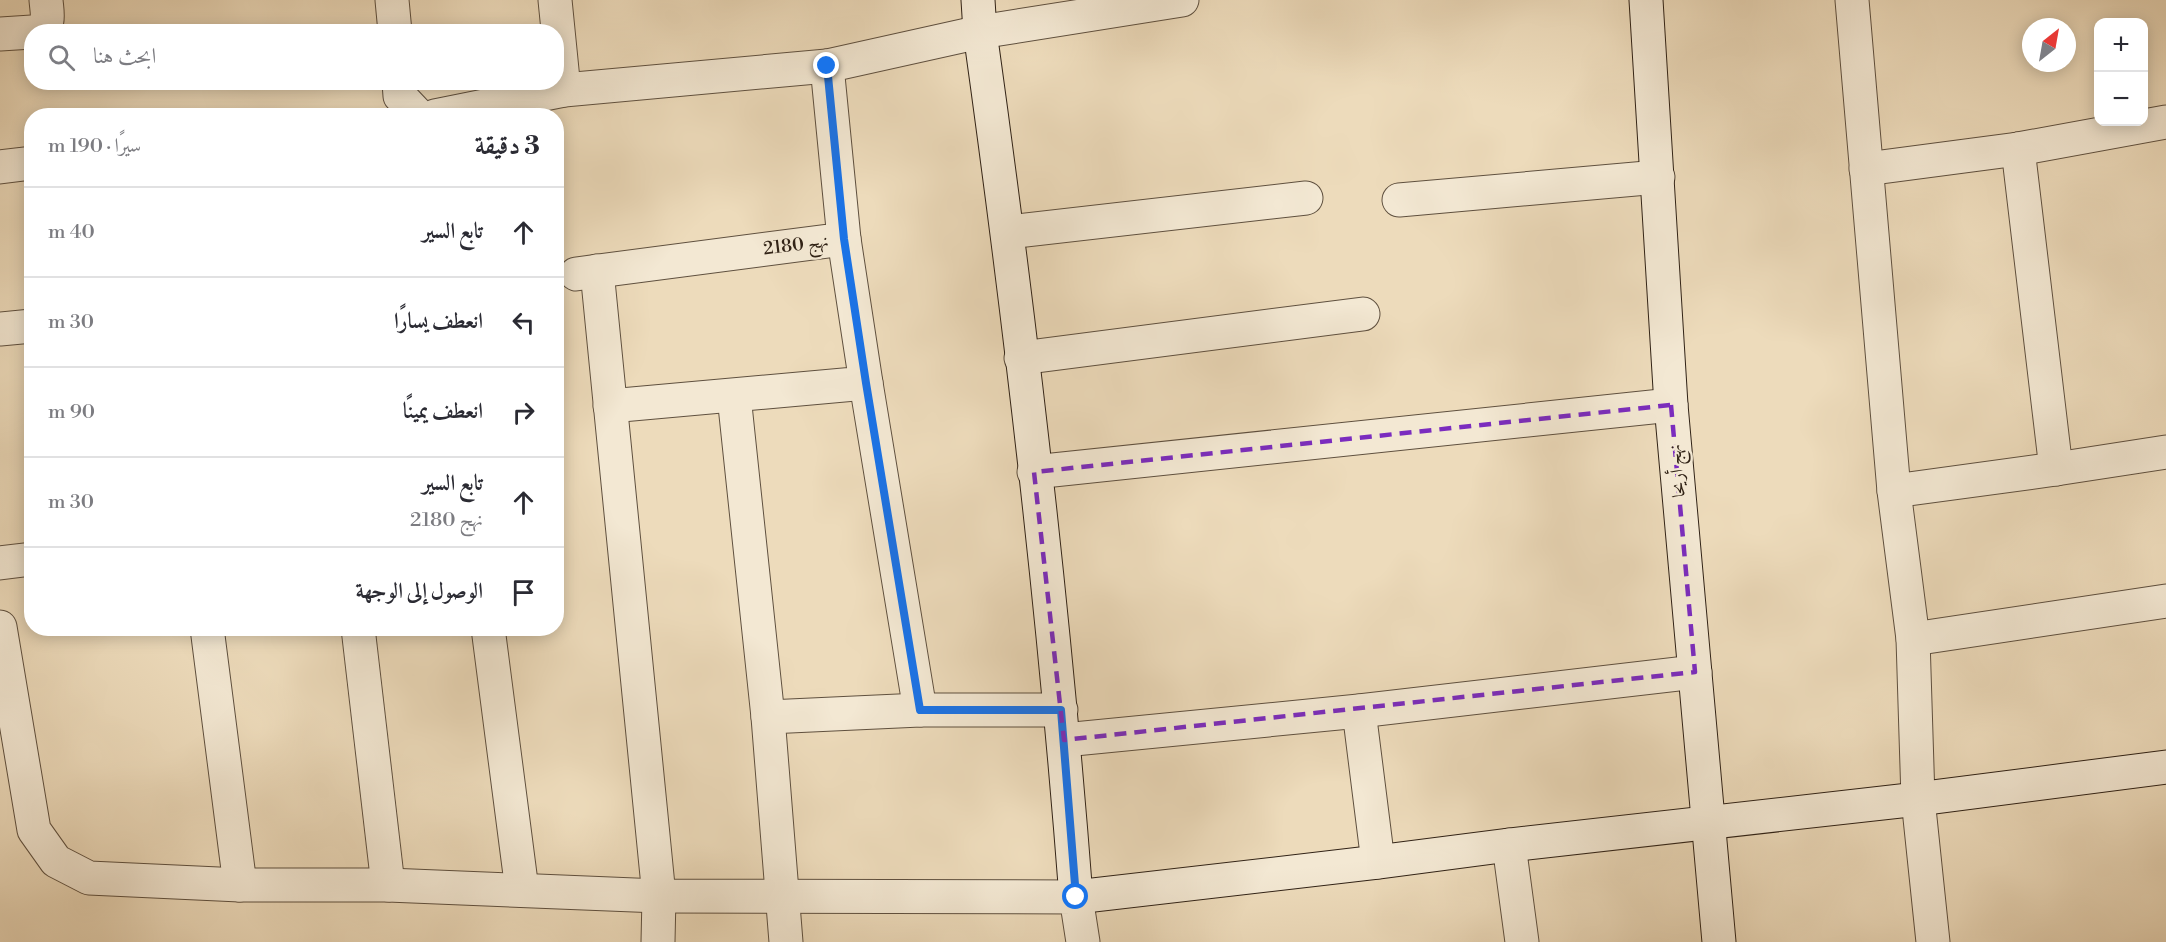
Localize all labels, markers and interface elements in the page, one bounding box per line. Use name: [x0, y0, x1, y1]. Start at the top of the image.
north arrow: [2022, 18, 2076, 72]
map controls: [2094, 18, 2148, 126]
button: +: [2094, 18, 2148, 72]
search box: [24, 24, 564, 90]
icon: search: [45, 41, 78, 74]
text: ابحث هنا: [93, 43, 156, 70]
route end: [813, 52, 839, 78]
button: −: [2094, 72, 2148, 126]
text: 3 دقيقة: [475, 130, 540, 162]
text: سيرًا · 190 m: [48, 134, 141, 159]
icon: ahead: [507, 216, 540, 249]
text: تابع السير: [422, 218, 483, 245]
text: 40 m: [48, 220, 95, 245]
street label: نهج 2180: [762, 230, 830, 264]
icon: left: [507, 306, 540, 339]
text: انعطف يسارًا: [394, 308, 483, 335]
text: 30 m: [48, 310, 94, 335]
icon: right: [507, 396, 540, 429]
text: انعطف يمينًا: [403, 398, 483, 425]
text: 90 m: [48, 400, 95, 425]
street label: نهج أريحا: [1661, 443, 1695, 499]
text: تابع السير: [422, 470, 483, 497]
icon: ahead: [507, 486, 540, 519]
text: 30 m: [48, 490, 94, 515]
text: نهج 2180: [410, 508, 483, 533]
icon: arrive: [507, 576, 540, 609]
text: الوصول إلى الوجهة: [355, 578, 483, 605]
route start: [1062, 883, 1088, 909]

